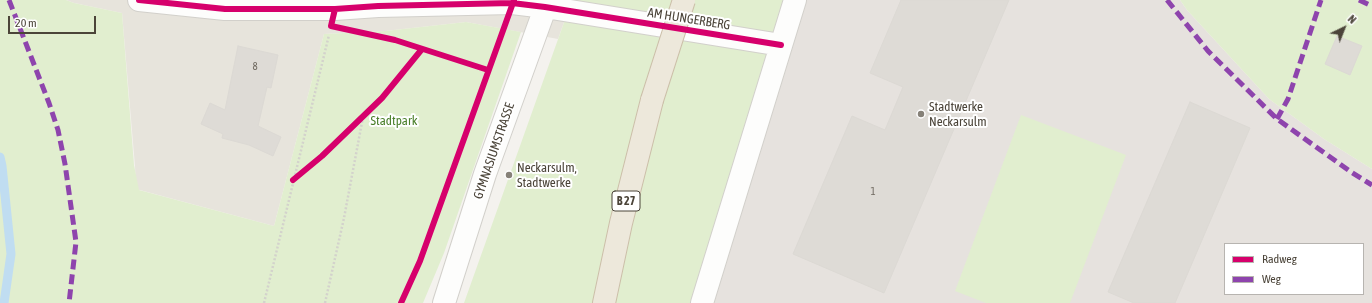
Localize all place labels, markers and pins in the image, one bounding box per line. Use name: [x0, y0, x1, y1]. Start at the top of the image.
place label: Stadtwerke Neckarsulm: [929, 99, 987, 130]
marker: Stadtwerke Neckarsulm: [916, 109, 926, 119]
place label: Neckarsulm, Stadtwerke: [517, 160, 577, 191]
marker: Neckarsulm, Stadtwerke: [504, 170, 514, 180]

